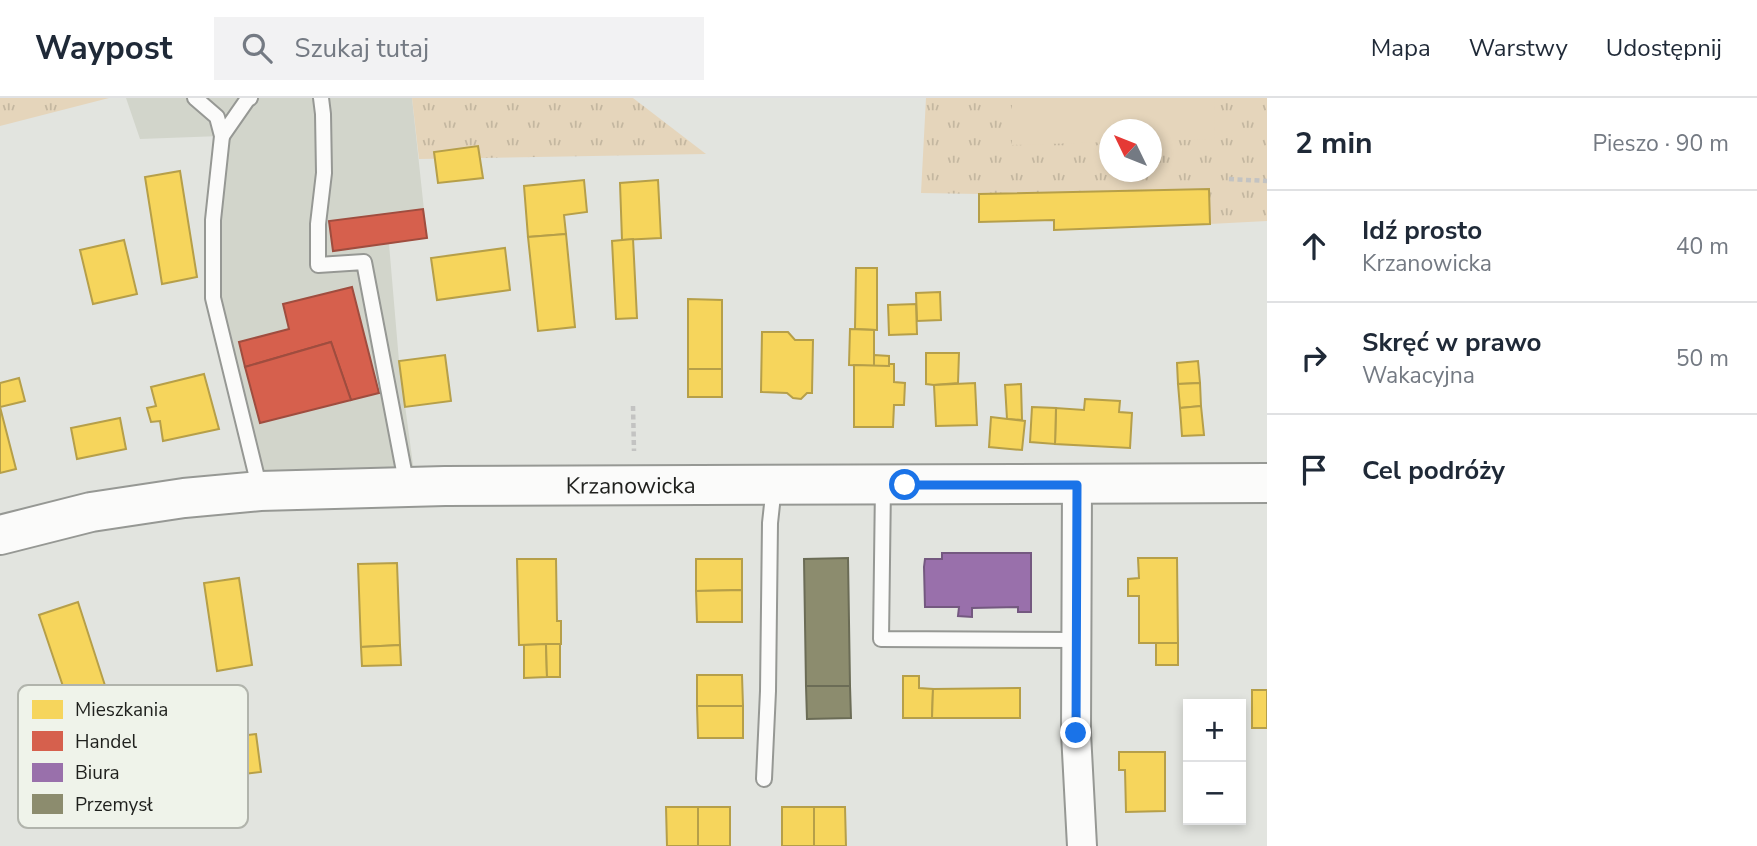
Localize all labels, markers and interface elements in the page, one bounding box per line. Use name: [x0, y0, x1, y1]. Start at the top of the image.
search box: [214, 17, 704, 80]
text: Waypost: [35, 26, 172, 71]
icon: search: [238, 29, 276, 67]
text: Szukaj tutaj: [294, 31, 429, 66]
text: Mapa: [1371, 32, 1431, 64]
text: Warstwy: [1469, 32, 1568, 64]
text: Udostępnij: [1606, 32, 1722, 64]
north arrow: [1099, 119, 1162, 182]
text: 2 min: [1295, 123, 1373, 164]
text: Pieszo · 90 m: [1592, 128, 1729, 159]
text: Idź prosto: [1362, 213, 1482, 248]
icon: ahead: [1295, 227, 1333, 265]
text: 40 m: [1676, 231, 1729, 262]
text: Krzanowicka: [1362, 248, 1492, 279]
text: Skręć w prawo: [1362, 325, 1542, 360]
icon: right: [1295, 339, 1333, 377]
text: 50 m: [1676, 343, 1729, 374]
text: Wakacyjna: [1362, 360, 1475, 391]
icon: arrive: [1295, 451, 1333, 489]
text: Cel podróży: [1362, 453, 1505, 488]
route start: [889, 469, 920, 500]
street label: Krzanowicka: [566, 470, 696, 501]
legend: [18, 685, 248, 828]
text: Mieszkania: [75, 697, 168, 723]
map controls: [1183, 699, 1246, 825]
button: +: [1183, 699, 1246, 762]
route end: [1060, 717, 1091, 748]
text: Handel: [75, 729, 138, 755]
text: Biura: [75, 760, 120, 786]
button: −: [1183, 762, 1246, 825]
text: Przemysł: [75, 792, 153, 818]

